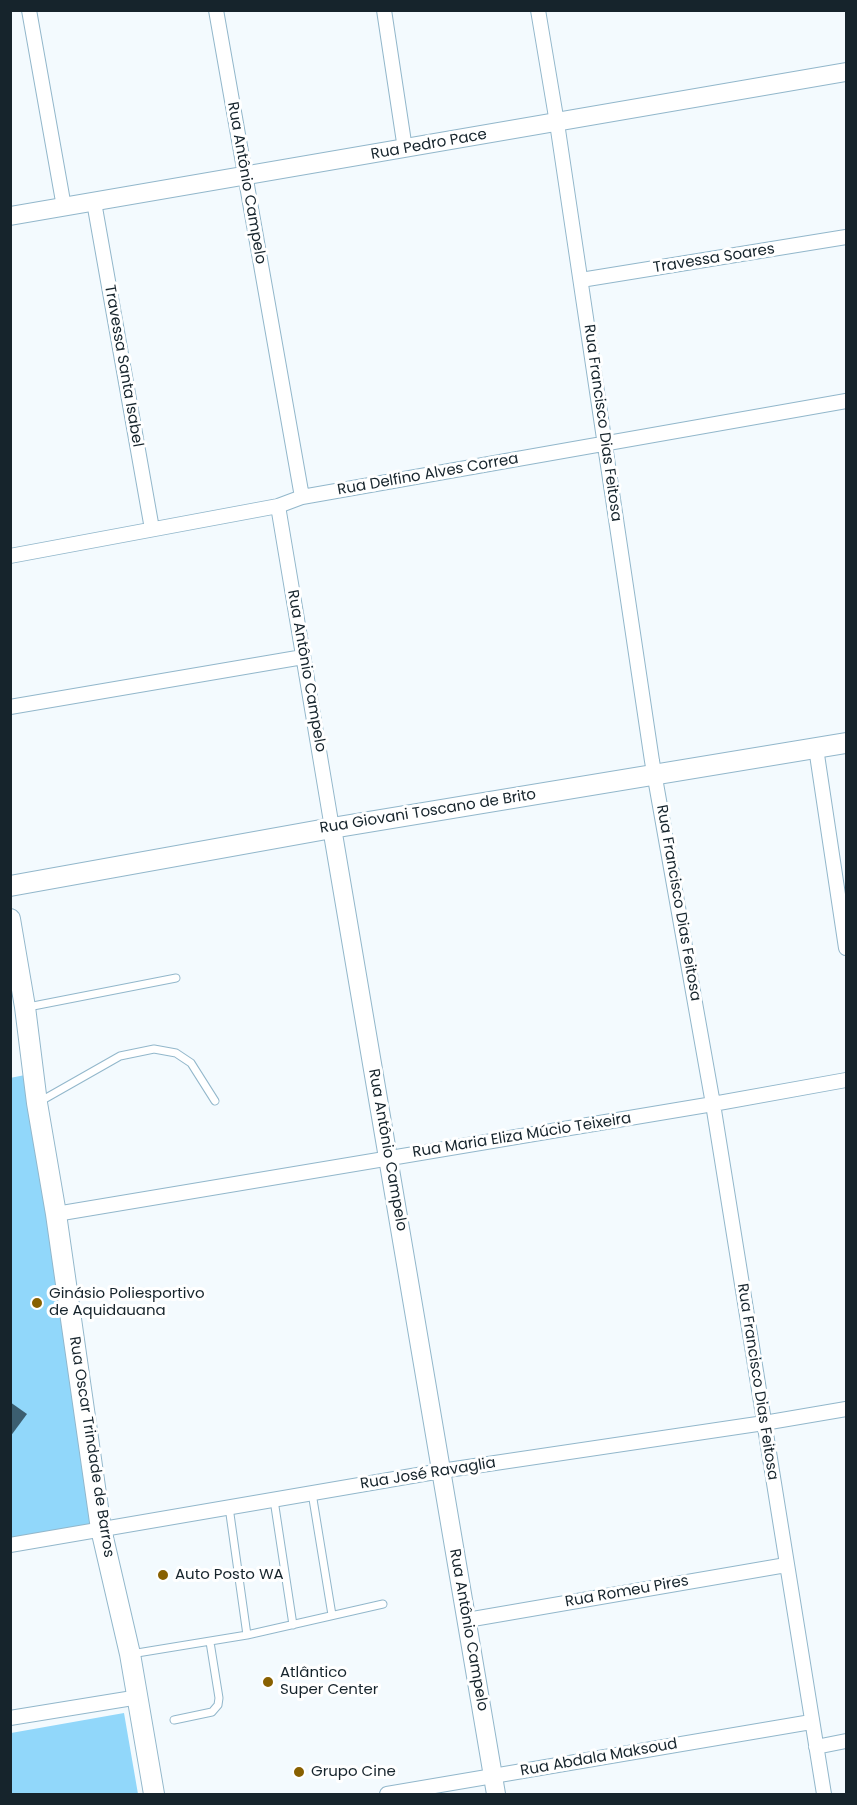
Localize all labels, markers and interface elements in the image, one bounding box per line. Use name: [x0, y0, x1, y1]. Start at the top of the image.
street label: Rua Antônio Campelo: [223, 100, 269, 266]
street label: Rua Pedro Pace: [370, 126, 488, 164]
street label: Travessa Soares: [652, 241, 776, 277]
street label: Travessa Santa Isabel: [100, 284, 146, 448]
street label: Rua Francisco Dias Feitosa: [579, 323, 625, 523]
street label: Rua Delfino Alves Correa: [336, 450, 520, 500]
street label: Rua Antônio Campelo: [283, 588, 329, 754]
street label: Rua Giovani Toscano de Brito: [319, 786, 537, 838]
street label: Rua Francisco Dias Feitosa: [652, 803, 704, 1003]
street label: Rua Antônio Campelo: [364, 1067, 410, 1233]
street label: Rua Maria Eliza Múcio Teixeira: [411, 1110, 633, 1162]
street label: Rua Francisco Dias Feitosa: [733, 1282, 781, 1482]
place label: Ginásio Poliesportivo de Aquidauana: [49, 1285, 205, 1320]
marker: Ginásio Poliesportivo de Aquidauana: [30, 1296, 44, 1310]
street label: Rua Oscar Trindade de Barros: [65, 1335, 117, 1559]
street label: Rua José Ravaglia: [359, 1454, 497, 1494]
street label: Rua Antônio Campelo: [445, 1547, 491, 1713]
place label: Auto Posto WA: [175, 1566, 284, 1584]
marker: Auto Posto WA: [156, 1568, 170, 1582]
street label: Rua Romeu Pires: [564, 1572, 690, 1612]
place label: Atlântico Super Center: [280, 1664, 378, 1699]
marker: Atlântico Super Center: [261, 1675, 275, 1689]
street label: Rua Abdala Maksoud: [519, 1735, 679, 1781]
place label: Grupo Cine: [311, 1763, 396, 1781]
marker: Grupo Cine: [292, 1765, 306, 1779]

